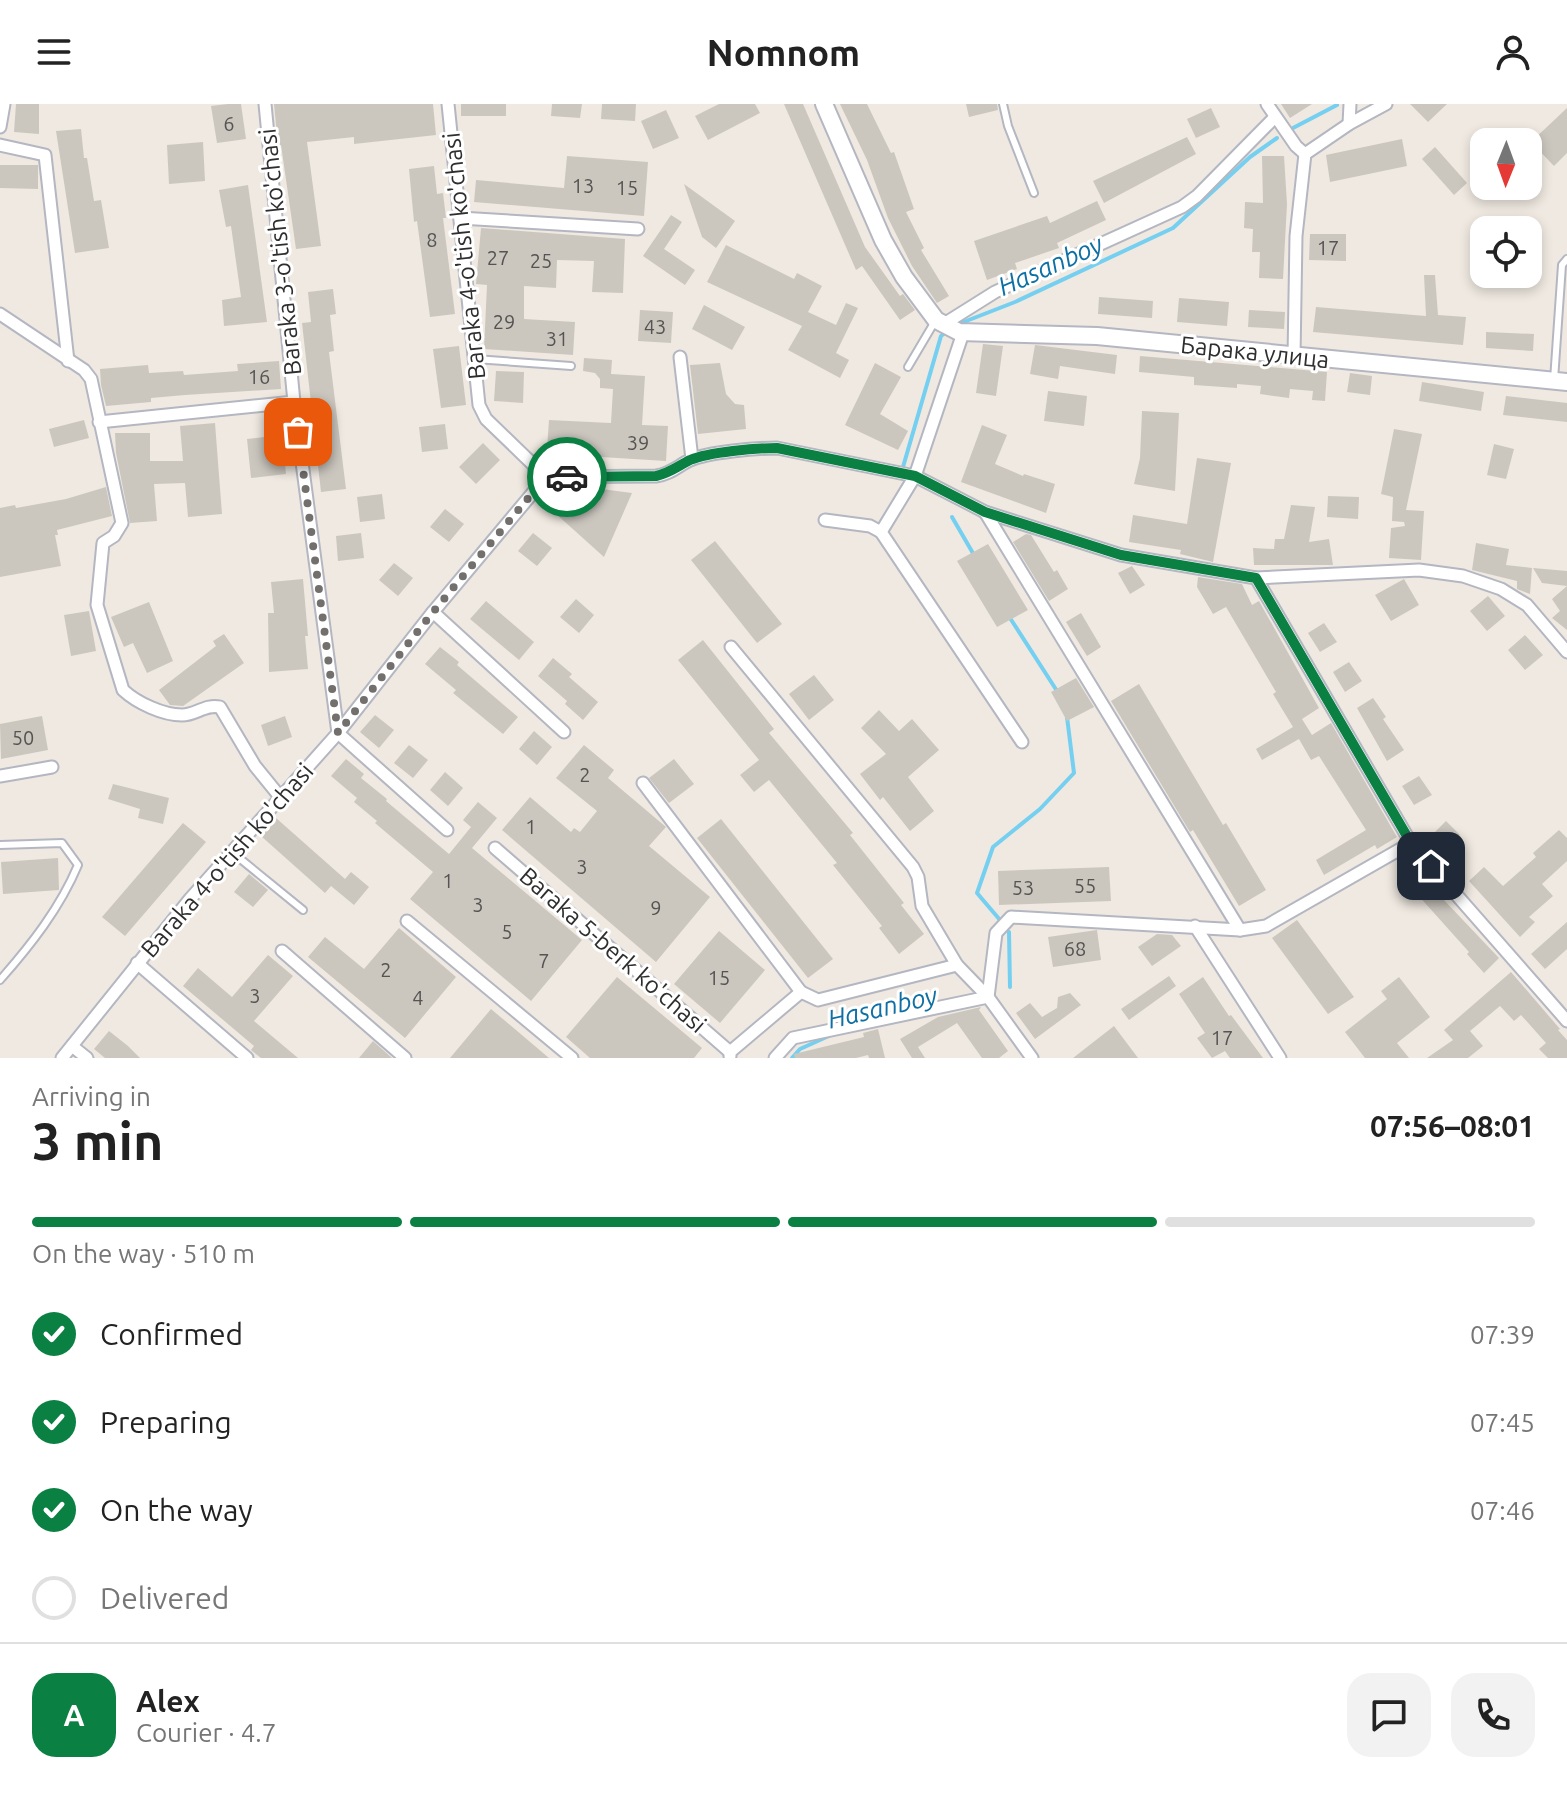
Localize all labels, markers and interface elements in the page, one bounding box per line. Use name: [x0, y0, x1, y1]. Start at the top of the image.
icon: menu: [32, 30, 76, 74]
icon: person: [1491, 30, 1535, 74]
text: Nomnom: [707, 32, 860, 73]
house number: 6: [223, 112, 235, 135]
street label: Baraka 3-o'tish ko'chasi: [254, 127, 306, 377]
north arrow: [1470, 128, 1542, 200]
map controls: [1470, 128, 1542, 288]
street label: Baraka 4-o'tish ko'chasi: [438, 131, 490, 381]
house number: 13: [572, 174, 594, 197]
house number: 15: [616, 176, 638, 199]
button: locate: [1470, 216, 1542, 288]
house number: 8: [426, 228, 438, 251]
water label: Hasanboy: [993, 229, 1107, 301]
house number: 17: [1317, 236, 1339, 259]
house number: 27: [487, 246, 509, 269]
house number: 25: [530, 249, 552, 272]
house number: 29: [493, 310, 515, 333]
house number: 43: [644, 315, 666, 338]
house number: 31: [546, 327, 568, 350]
street label: Барака улица: [1179, 331, 1331, 373]
house number: 16: [248, 365, 270, 388]
pin: [264, 398, 332, 466]
icon: bag: [276, 410, 320, 454]
house number: 39: [627, 431, 649, 454]
courier: [527, 437, 607, 517]
icon: car: [545, 455, 589, 499]
house number: 50: [12, 726, 34, 749]
street label: Baraka 4-o'tish ko'chasi: [135, 758, 319, 962]
house number: 2: [579, 763, 591, 786]
house number: 1: [525, 815, 537, 838]
pin: [1397, 832, 1465, 900]
icon: home: [1409, 844, 1453, 888]
house number: 3: [576, 855, 588, 878]
street label: Baraka 5-berk ko'chasi: [514, 862, 712, 1038]
house number: 1: [442, 869, 454, 892]
house number: 55: [1074, 874, 1096, 897]
house number: 53: [1012, 876, 1034, 899]
house number: 3: [472, 893, 484, 916]
house number: 9: [650, 896, 662, 919]
house number: 5: [501, 920, 513, 943]
house number: 68: [1064, 937, 1086, 960]
house number: 7: [538, 949, 550, 972]
house number: 2: [380, 958, 392, 981]
house number: 15: [708, 966, 730, 989]
water label: Hasanboy: [825, 980, 940, 1034]
house number: 3: [249, 984, 261, 1007]
house number: 4: [412, 986, 424, 1009]
house number: 17: [1211, 1026, 1233, 1049]
text: Arriving in: [32, 1082, 151, 1111]
text: 07:56–08:01: [1370, 1109, 1535, 1143]
text: 3 min: [32, 1112, 163, 1170]
text: On the way · 510 m: [32, 1239, 255, 1268]
icon: check: [32, 1312, 76, 1356]
text: Confirmed: [100, 1317, 243, 1351]
text: 07:39: [1470, 1320, 1535, 1349]
icon: check: [32, 1400, 76, 1444]
text: Preparing: [100, 1405, 232, 1439]
text: 07:45: [1470, 1408, 1535, 1437]
icon: check: [32, 1488, 76, 1532]
text: On the way: [100, 1493, 253, 1527]
text: 07:46: [1470, 1496, 1535, 1525]
text: Delivered: [100, 1581, 229, 1615]
button: chat: [1347, 1673, 1431, 1757]
button: phone: [1451, 1673, 1535, 1757]
text: Alex: [136, 1684, 200, 1718]
text: A: [63, 1698, 85, 1732]
text: Courier · 4.7: [136, 1718, 276, 1747]

